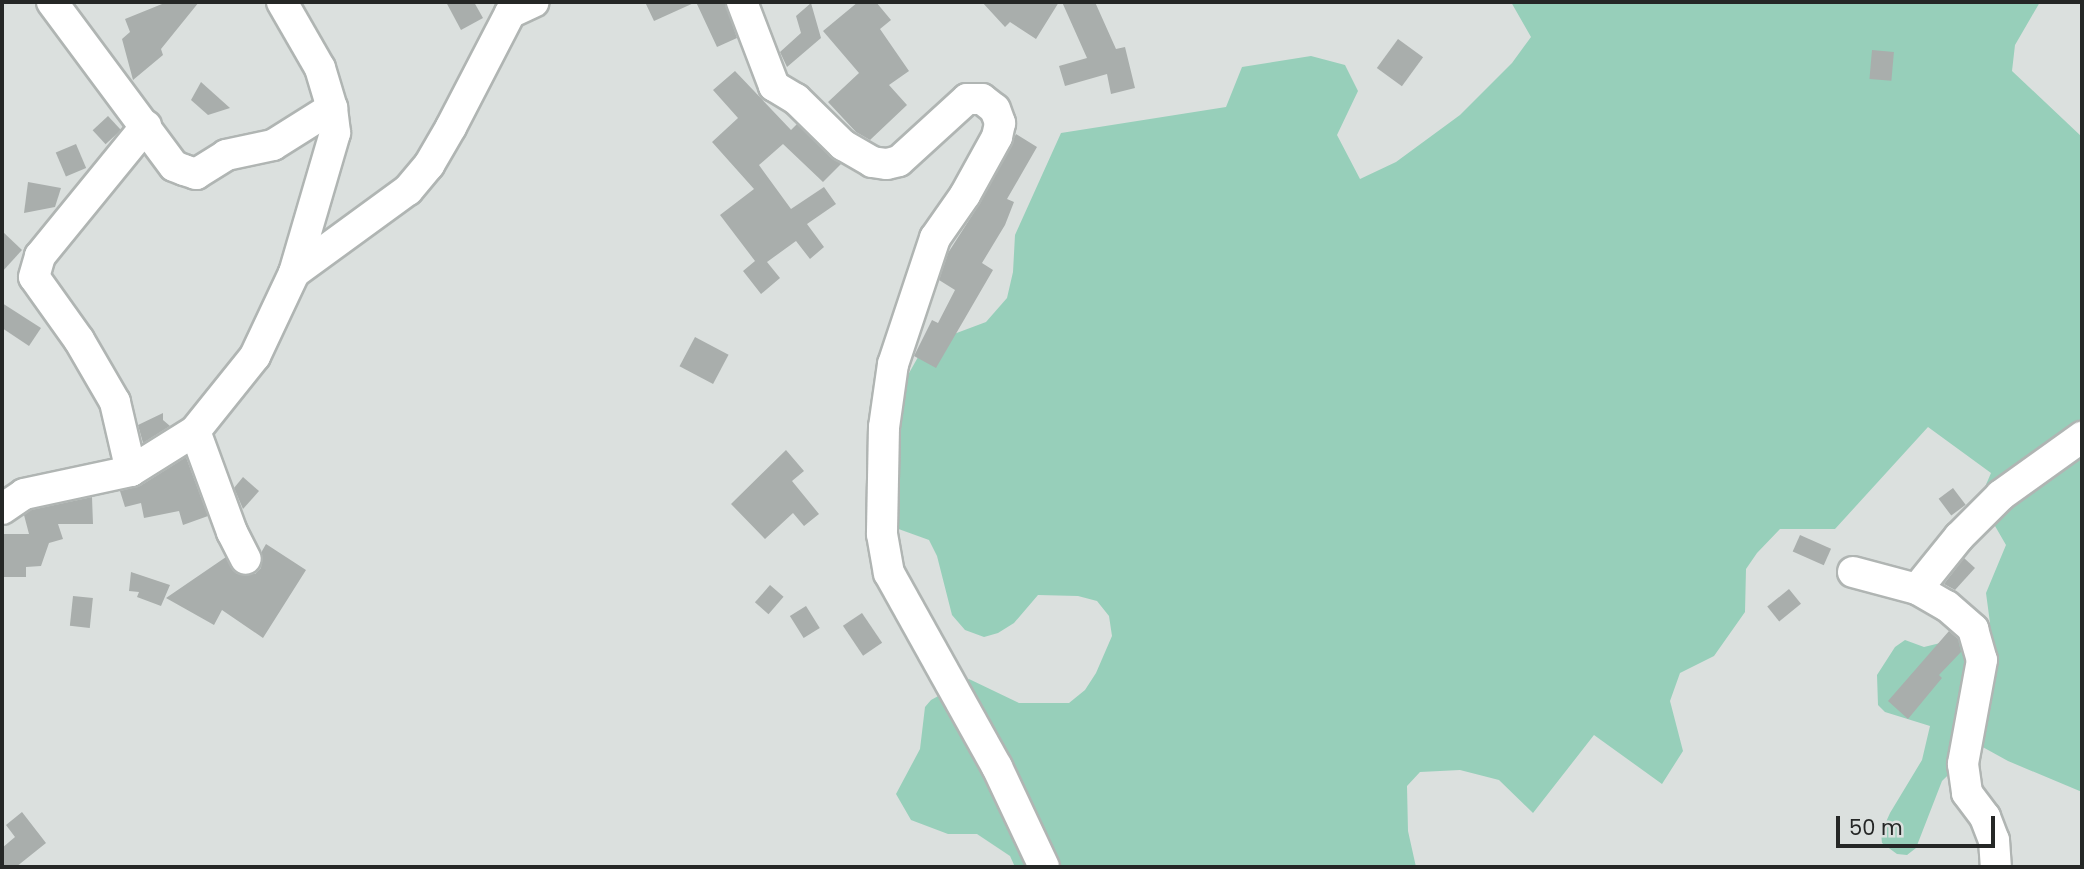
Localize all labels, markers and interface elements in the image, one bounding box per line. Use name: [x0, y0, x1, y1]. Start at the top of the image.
scale bar: [1839, 802, 1998, 846]
text: 50 m: [1849, 813, 1903, 842]

